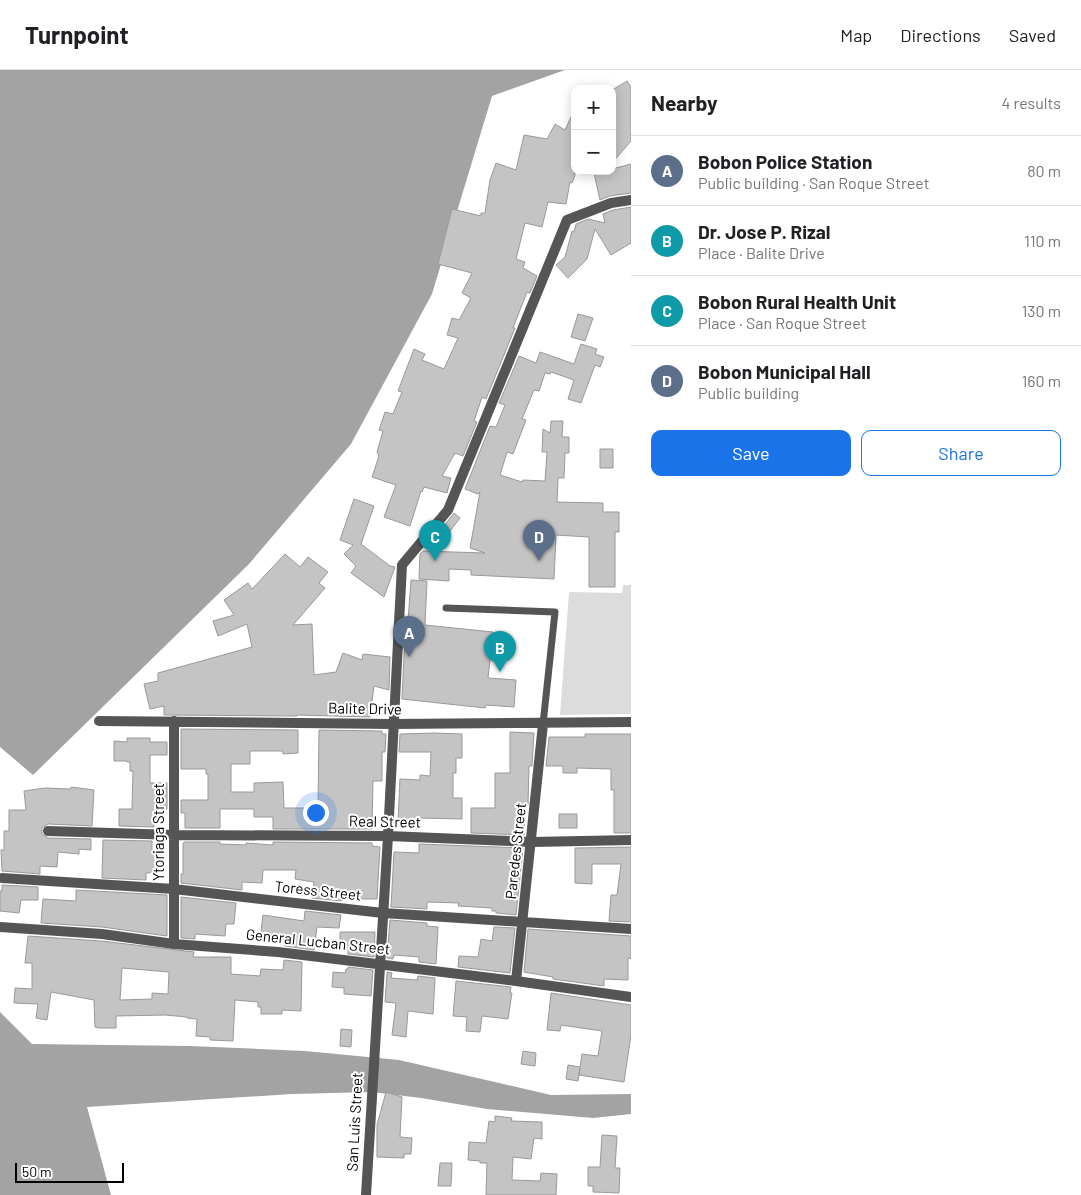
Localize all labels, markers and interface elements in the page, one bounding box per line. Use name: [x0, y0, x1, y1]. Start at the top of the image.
text: Turnpoint: [25, 20, 129, 49]
text: Map: [840, 24, 872, 46]
text: Directions: [900, 24, 981, 46]
text: Saved: [1009, 24, 1056, 46]
map controls: [571, 85, 616, 175]
button: +: [571, 85, 616, 130]
text: Nearby: [651, 90, 717, 115]
text: 4 results: [1001, 93, 1061, 112]
button: −: [571, 130, 616, 175]
text: Bobon Police Station: [698, 150, 872, 173]
text: A: [662, 161, 672, 180]
text: 80 m: [1027, 161, 1061, 180]
text: Public building · San Roque Street: [698, 173, 930, 192]
text: Dr. Jose P. Rizal: [698, 220, 831, 243]
text: B: [662, 231, 672, 250]
text: 110 m: [1024, 231, 1061, 250]
text: Place · Balite Drive: [698, 243, 825, 262]
text: Bobon Rural Health Unit: [698, 290, 896, 313]
text: C: [662, 301, 672, 320]
text: 130 m: [1022, 301, 1061, 320]
text: Place · San Roque Street: [698, 313, 866, 332]
text: Bobon Municipal Hall: [698, 360, 871, 383]
text: D: [662, 371, 672, 390]
text: 160 m: [1022, 371, 1061, 390]
text: Public building: [698, 383, 799, 402]
button: Save: [651, 430, 851, 476]
button: Share: [861, 430, 1061, 476]
pin: C: [419, 520, 451, 561]
pin: D: [523, 520, 555, 561]
pin: A: [393, 616, 425, 657]
pin: B: [484, 631, 516, 672]
street label: Balite Drive: [328, 698, 402, 718]
street label: Ytoriaga Street: [149, 783, 167, 881]
your location: [303, 800, 329, 826]
street label: Paredes Street: [501, 802, 529, 900]
street label: Real Street: [349, 811, 421, 831]
street label: Toress Street: [274, 877, 362, 904]
street label: General Lucban Street: [245, 924, 391, 958]
street label: San Luis Street: [342, 1072, 366, 1172]
scale bar: [15, 1160, 124, 1183]
text: 50 m: [22, 1163, 51, 1180]

